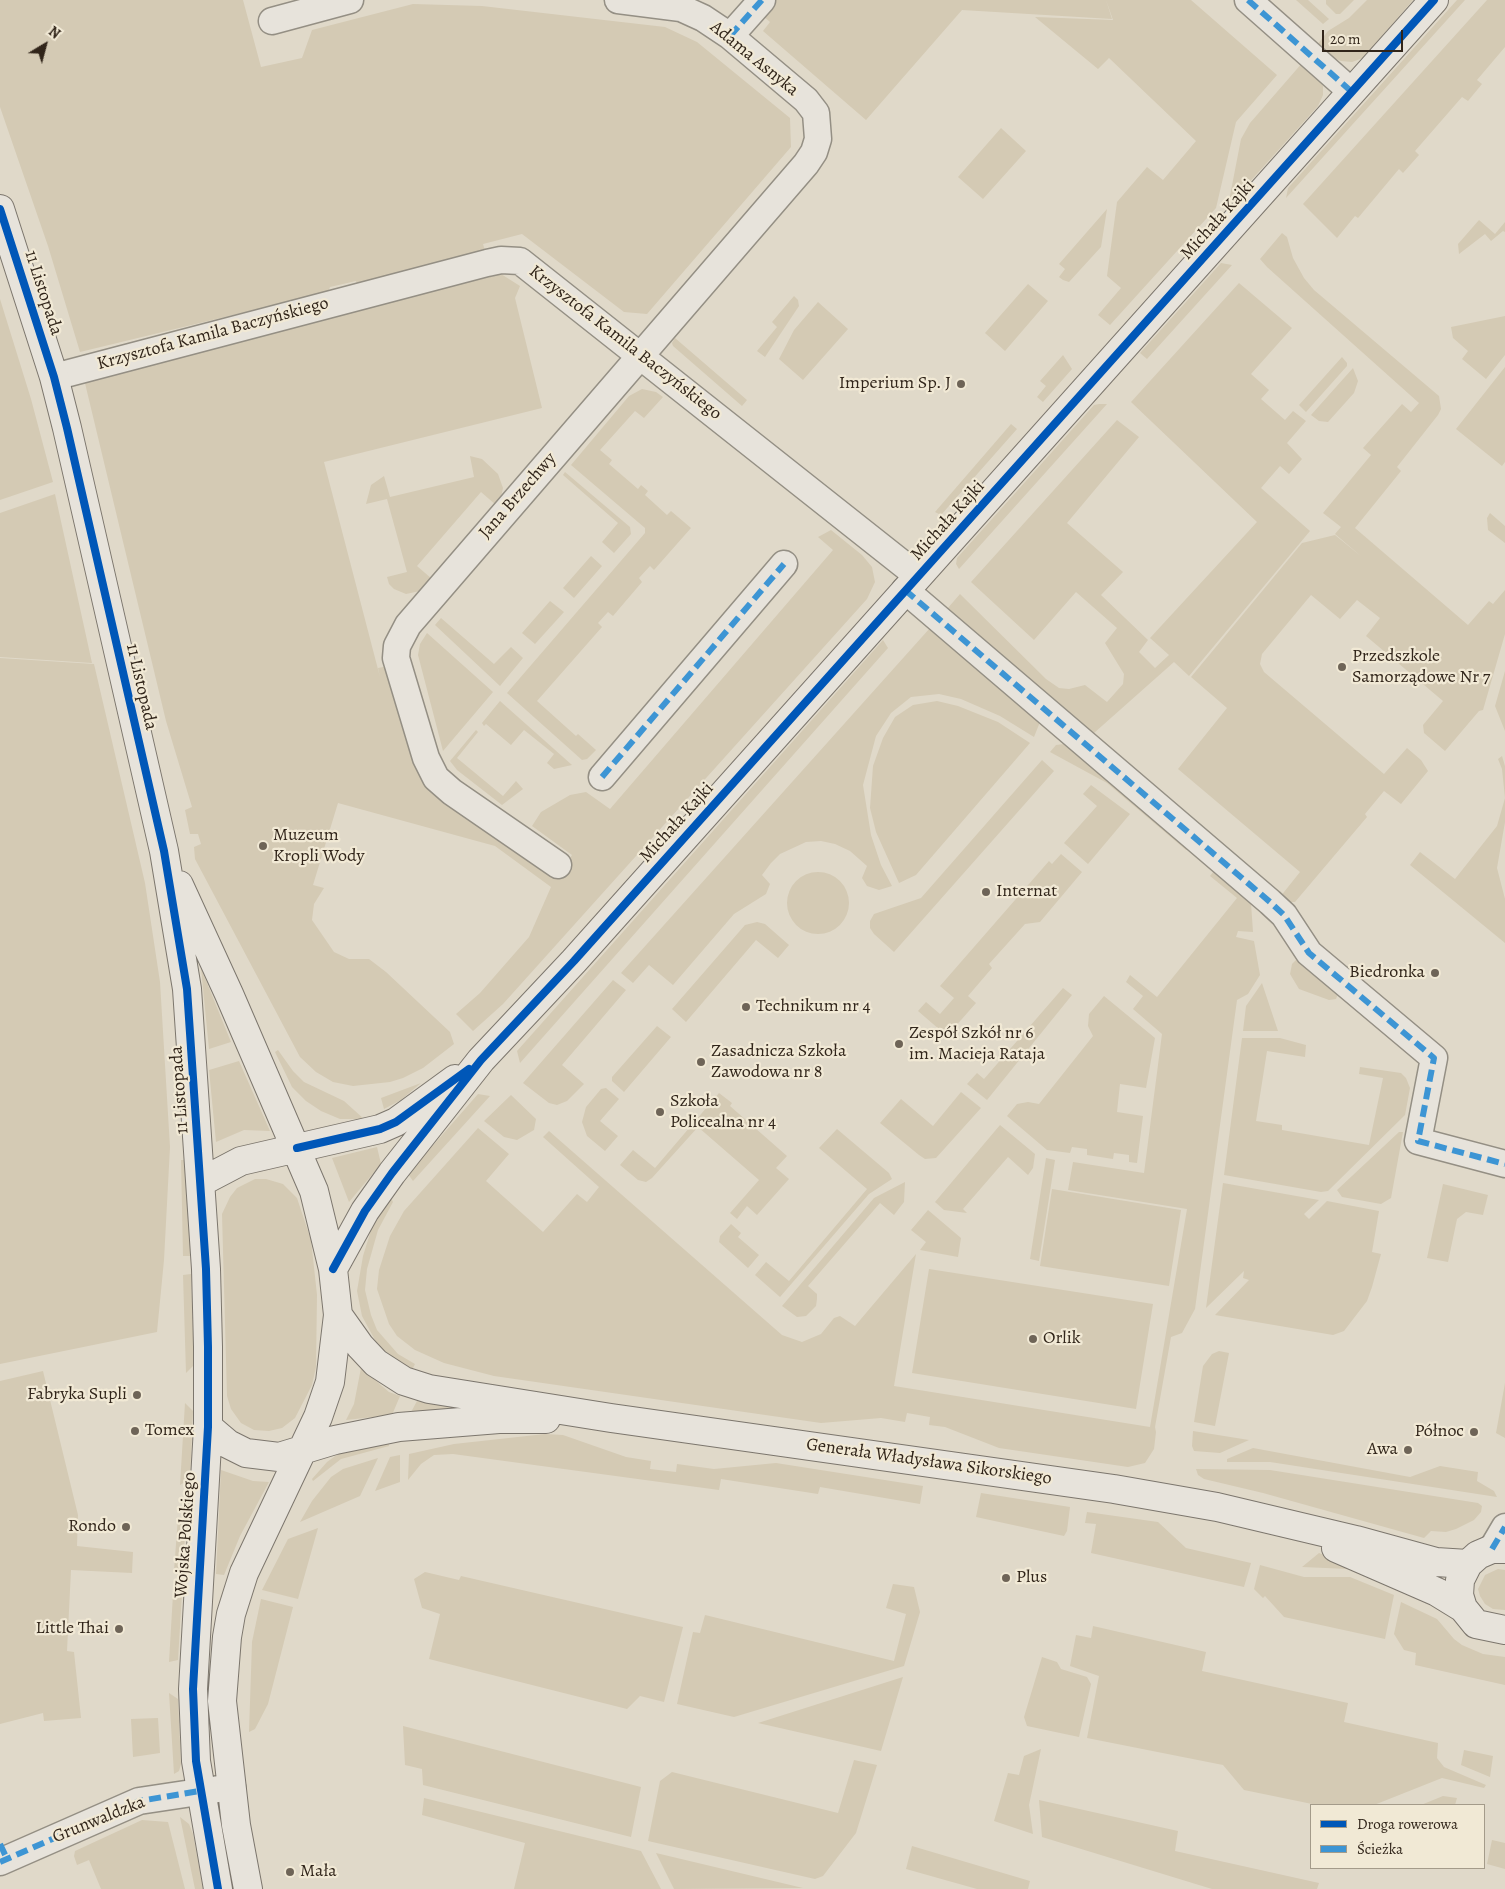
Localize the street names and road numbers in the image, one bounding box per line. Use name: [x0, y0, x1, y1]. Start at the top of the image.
street label: Adama Asnyka: [705, 17, 803, 101]
street label: Michała Kajki: [1176, 175, 1260, 265]
street label: 11 Listopada: [19, 248, 67, 338]
street label: Krzysztofa Kamila Baczyńskiego: [524, 261, 726, 425]
street label: Krzysztofa Kamila Baczyńskiego: [95, 293, 331, 375]
street label: Jana Brzechwy: [475, 449, 561, 543]
street label: Michała Kajki: [906, 476, 990, 566]
street label: 11 Listopada: [121, 642, 161, 732]
street label: Michała Kajki: [635, 778, 719, 868]
street label: 11 Listopada: [166, 1045, 194, 1135]
street label: Generała Władysława Sikorskiego: [805, 1434, 1053, 1490]
street label: Wojska Polskiego: [171, 1471, 201, 1599]
street label: Grunwaldzka: [50, 1792, 148, 1848]

